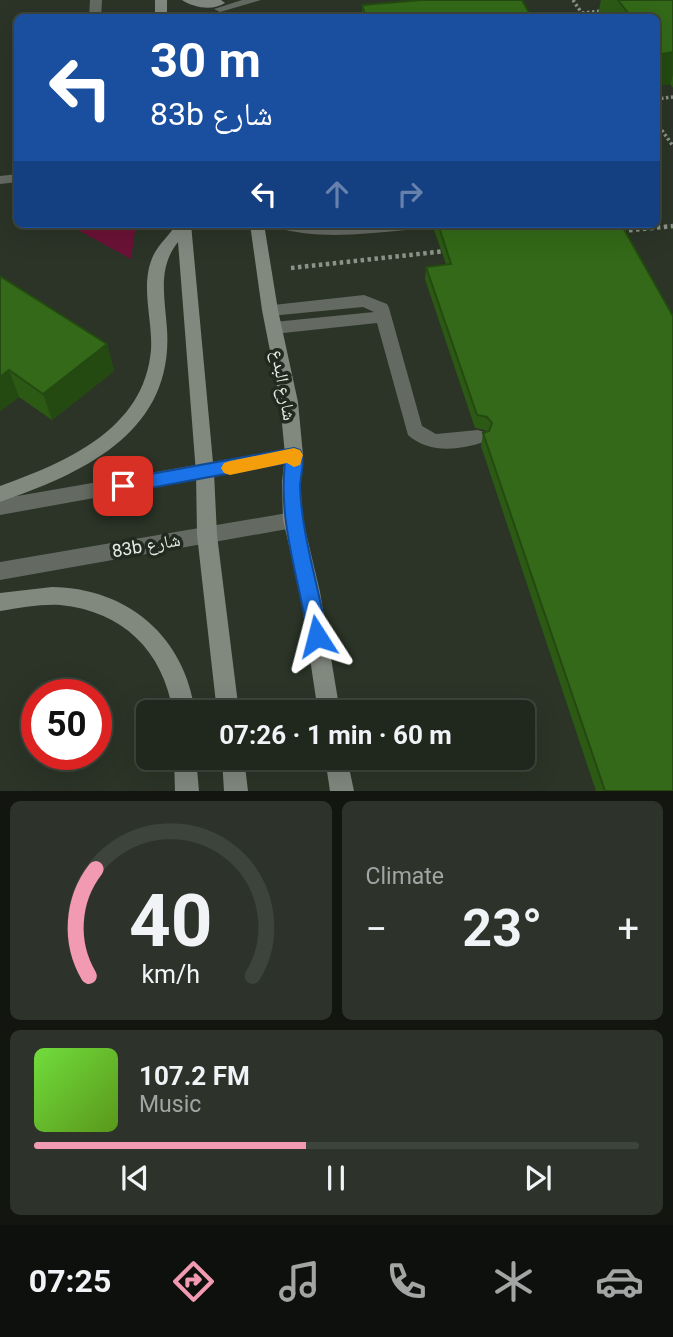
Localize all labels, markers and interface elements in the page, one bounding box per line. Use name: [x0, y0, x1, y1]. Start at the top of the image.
text: 30 m: [150, 32, 261, 89]
icon: left: [35, 42, 126, 133]
text: 83b شارع: [150, 95, 273, 133]
icon: left: [245, 175, 283, 213]
icon: ahead: [318, 175, 356, 213]
icon: right: [391, 175, 429, 213]
street label: شارع البدع: [266, 348, 301, 422]
pin: [93, 456, 153, 516]
icon: arrive: [104, 467, 142, 505]
street label: 83b شارع: [110, 529, 182, 562]
position arrow: [280, 599, 354, 673]
speed limit sign: 50: [21, 679, 112, 770]
text: 07:26 · 1 min · 60 m: [219, 720, 452, 750]
text: Climate: [366, 863, 444, 890]
text: 40: [129, 879, 213, 965]
text: 23°: [462, 898, 542, 959]
text: −: [366, 907, 387, 951]
text: +: [617, 907, 639, 951]
text: km/h: [141, 960, 200, 989]
text: 107.2 FM: [139, 1061, 250, 1091]
text: Music: [139, 1091, 201, 1118]
icon: previous: [116, 1159, 154, 1197]
icon: pause: [317, 1159, 355, 1197]
icon: next: [519, 1159, 557, 1197]
icon: directions: [169, 1257, 218, 1306]
icon: music: [275, 1257, 324, 1306]
icon: phone: [382, 1257, 431, 1306]
icon: climate: [489, 1257, 538, 1306]
icon: car: [595, 1257, 644, 1306]
text: 07:25: [29, 1262, 111, 1300]

